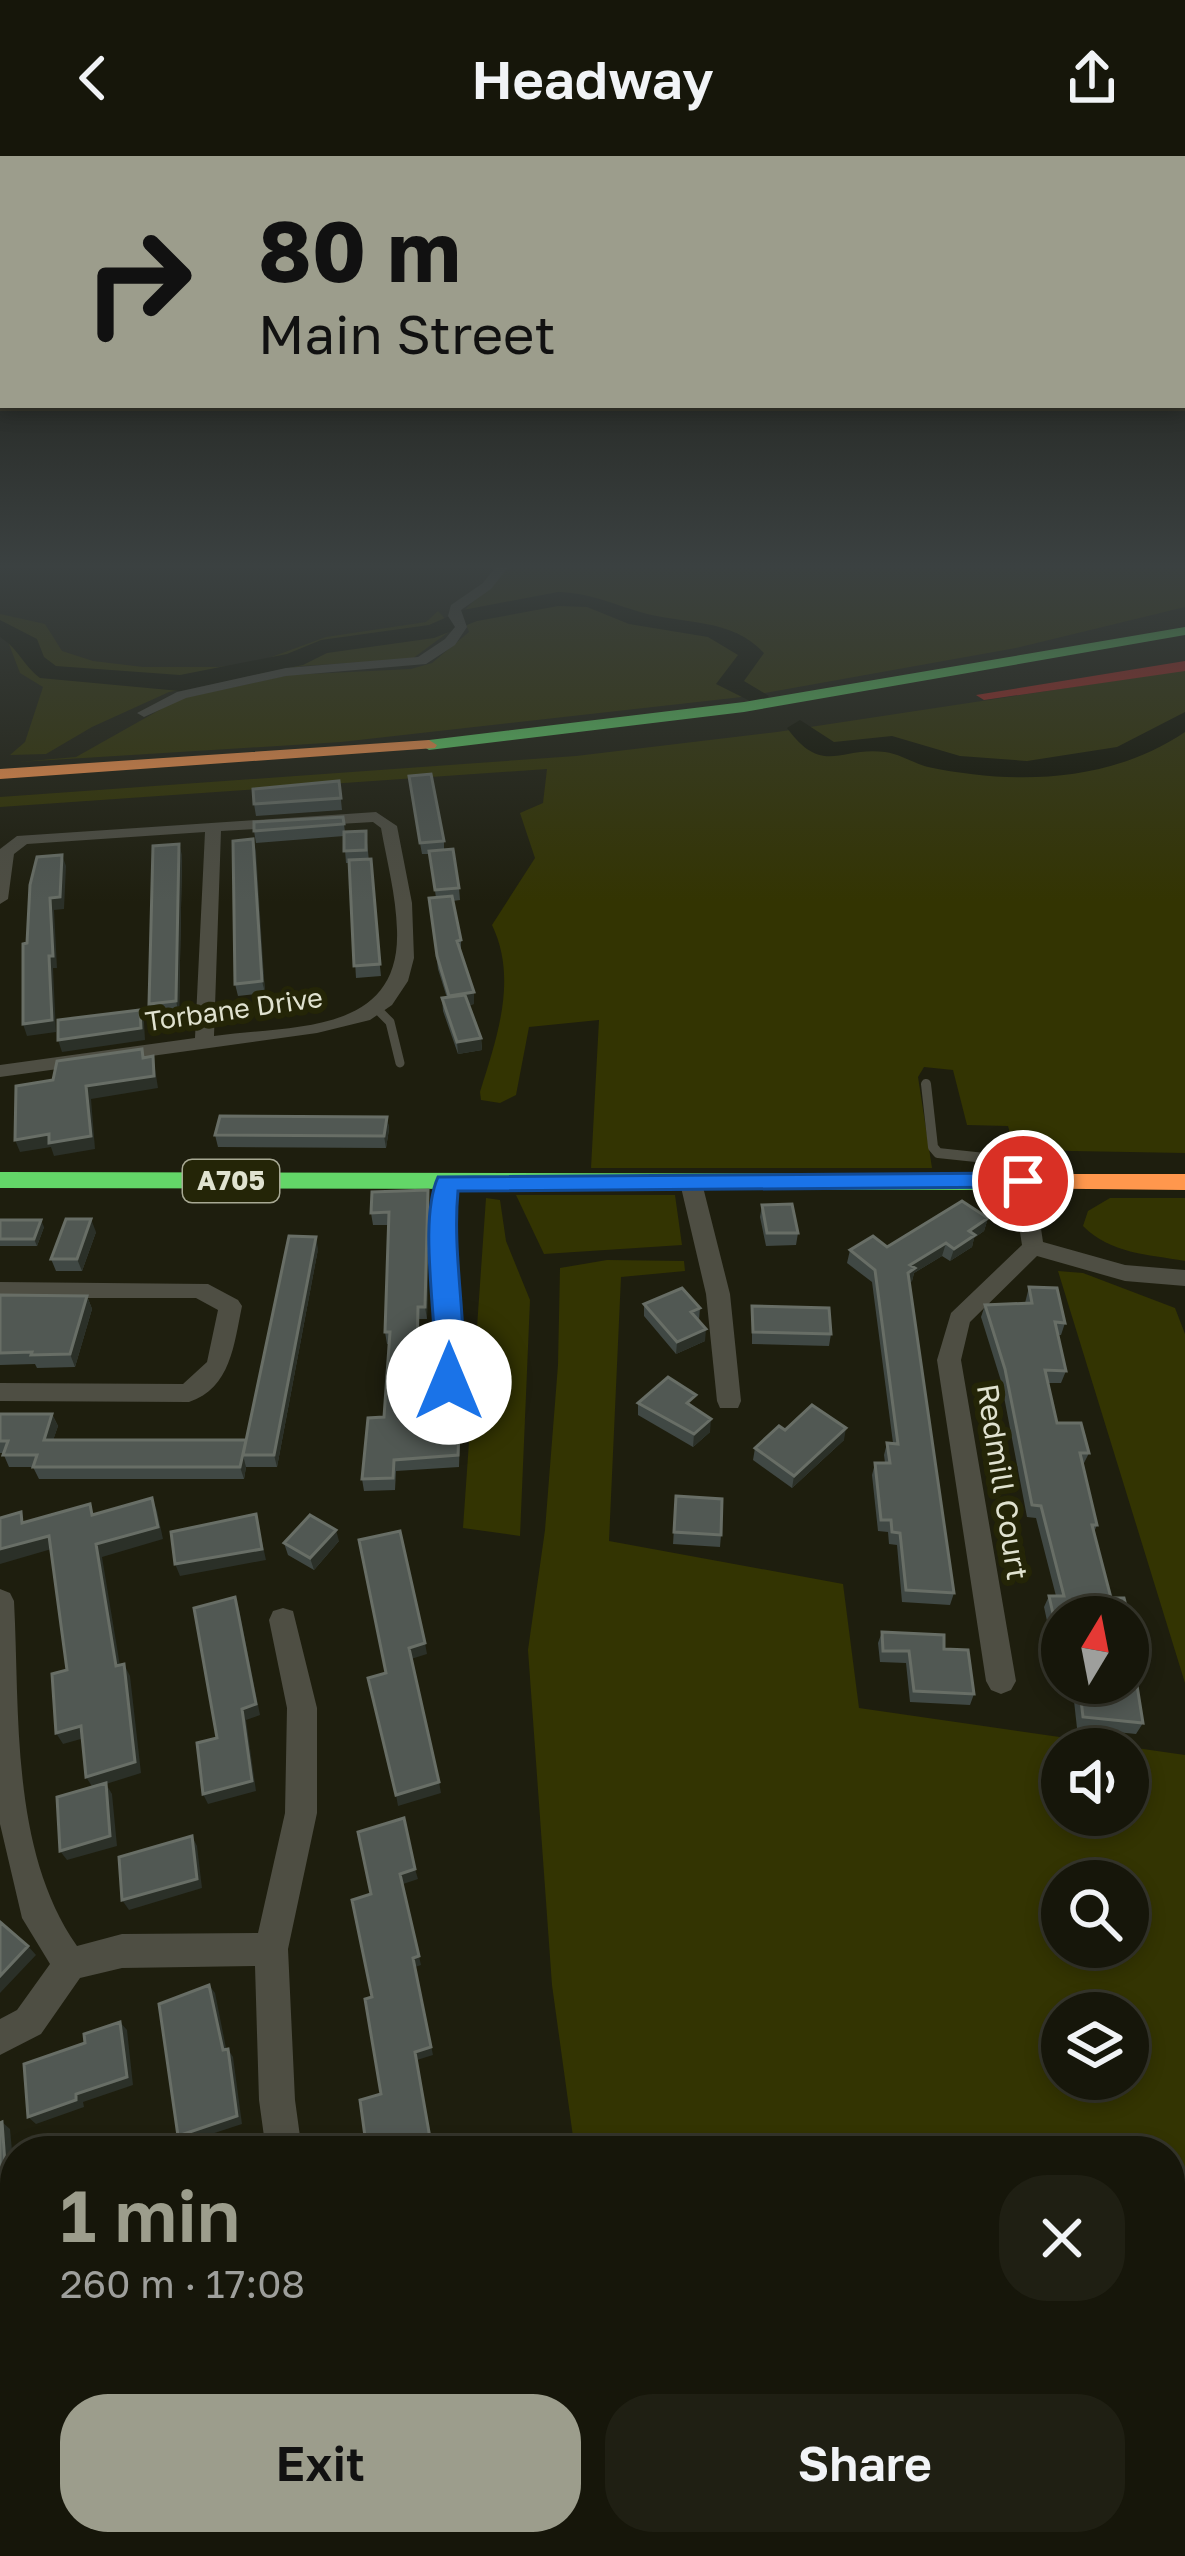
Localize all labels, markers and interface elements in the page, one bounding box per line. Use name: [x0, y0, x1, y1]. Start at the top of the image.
icon: back: [60, 45, 126, 111]
icon: share: [1059, 45, 1125, 111]
text: Headway: [471, 46, 714, 111]
text: 80 m: [258, 200, 461, 300]
icon: right: [60, 204, 216, 360]
text: Main Street: [258, 301, 556, 366]
street label: Torbane Drive: [143, 981, 325, 1037]
pin: [972, 1130, 1074, 1232]
icon: arrive: [990, 1148, 1056, 1214]
road number: A705: [183, 1160, 279, 1202]
position arrow: [386, 1319, 512, 1445]
street label: Redmill Court: [970, 1381, 1036, 1582]
north arrow: [1041, 1596, 1149, 1704]
map controls: [1041, 1596, 1149, 2100]
button: sound: [1041, 1728, 1149, 1836]
button: search: [1041, 1860, 1149, 1968]
button: layers: [1041, 1992, 1149, 2100]
text: 1 min: [60, 2171, 240, 2258]
button: close: [999, 2175, 1125, 2301]
text: 260 m · 17:08: [60, 2260, 305, 2307]
button: Exit: [60, 2394, 581, 2532]
button: Share: [605, 2394, 1125, 2532]

